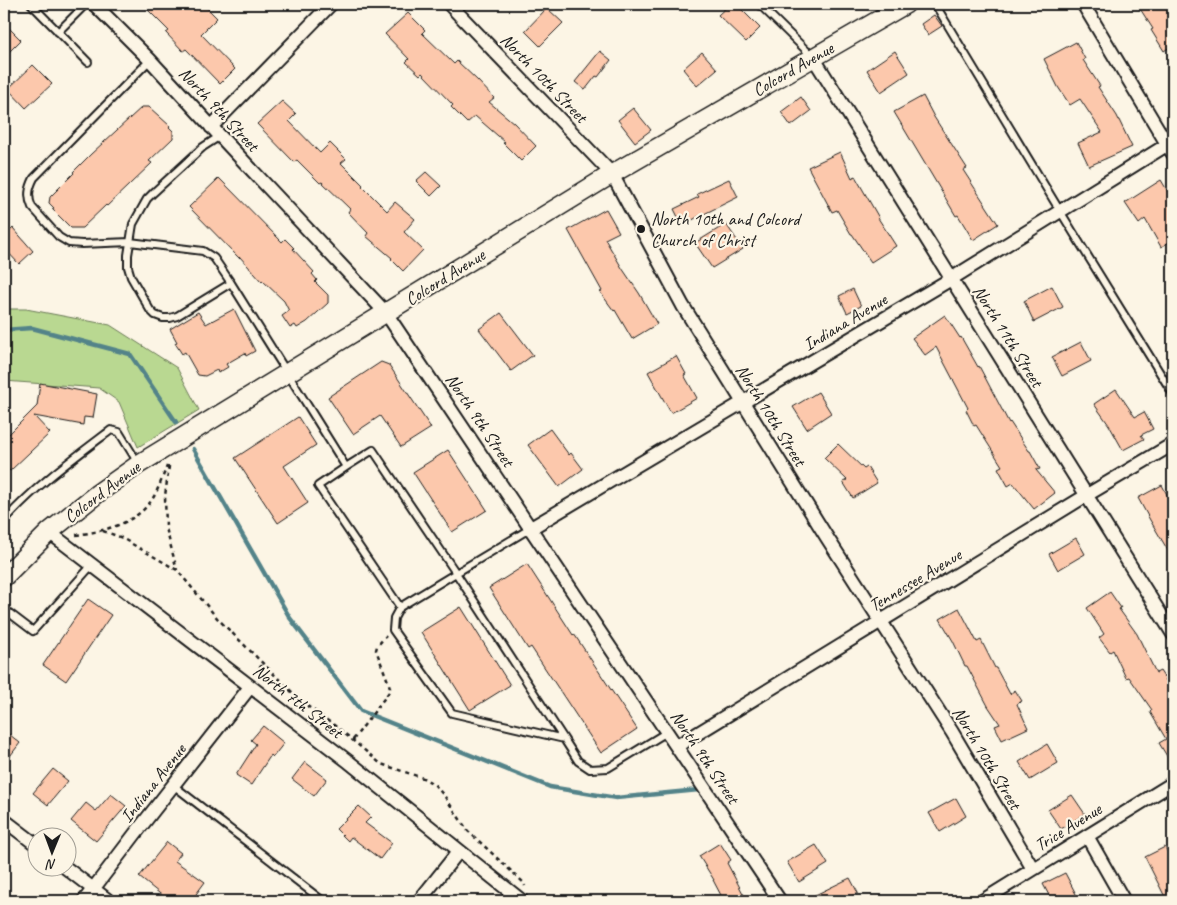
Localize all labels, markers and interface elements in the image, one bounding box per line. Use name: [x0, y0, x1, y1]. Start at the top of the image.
street label: North 10th Street: [496, 29, 593, 129]
street label: Colcord Avenue: [749, 36, 838, 101]
street label: North 9th Street: [174, 62, 265, 157]
place label: North 10th and Colcord Church of Christ: [651, 208, 803, 251]
marker: North 10th and Colcord Church of Christ: [635, 223, 647, 235]
street label: Colcord Avenue: [401, 243, 490, 310]
street label: North 11th Street: [968, 281, 1049, 393]
street label: Indiana Avenue: [799, 288, 892, 356]
street label: North 10th Street: [731, 360, 812, 472]
street label: North 9th Street: [441, 369, 520, 472]
street label: Colcord Avenue: [59, 455, 145, 528]
street label: Tennessee Avenue: [865, 543, 966, 616]
street label: North 7th Street: [249, 659, 349, 744]
street label: North 10th Street: [948, 703, 1027, 815]
street label: North 9th Street: [666, 706, 745, 809]
street label: Indiana Avenue: [115, 738, 191, 827]
street label: Trice Avenue: [1031, 797, 1106, 856]
north arrow: [28, 828, 78, 878]
text: N: [45, 856, 56, 873]

